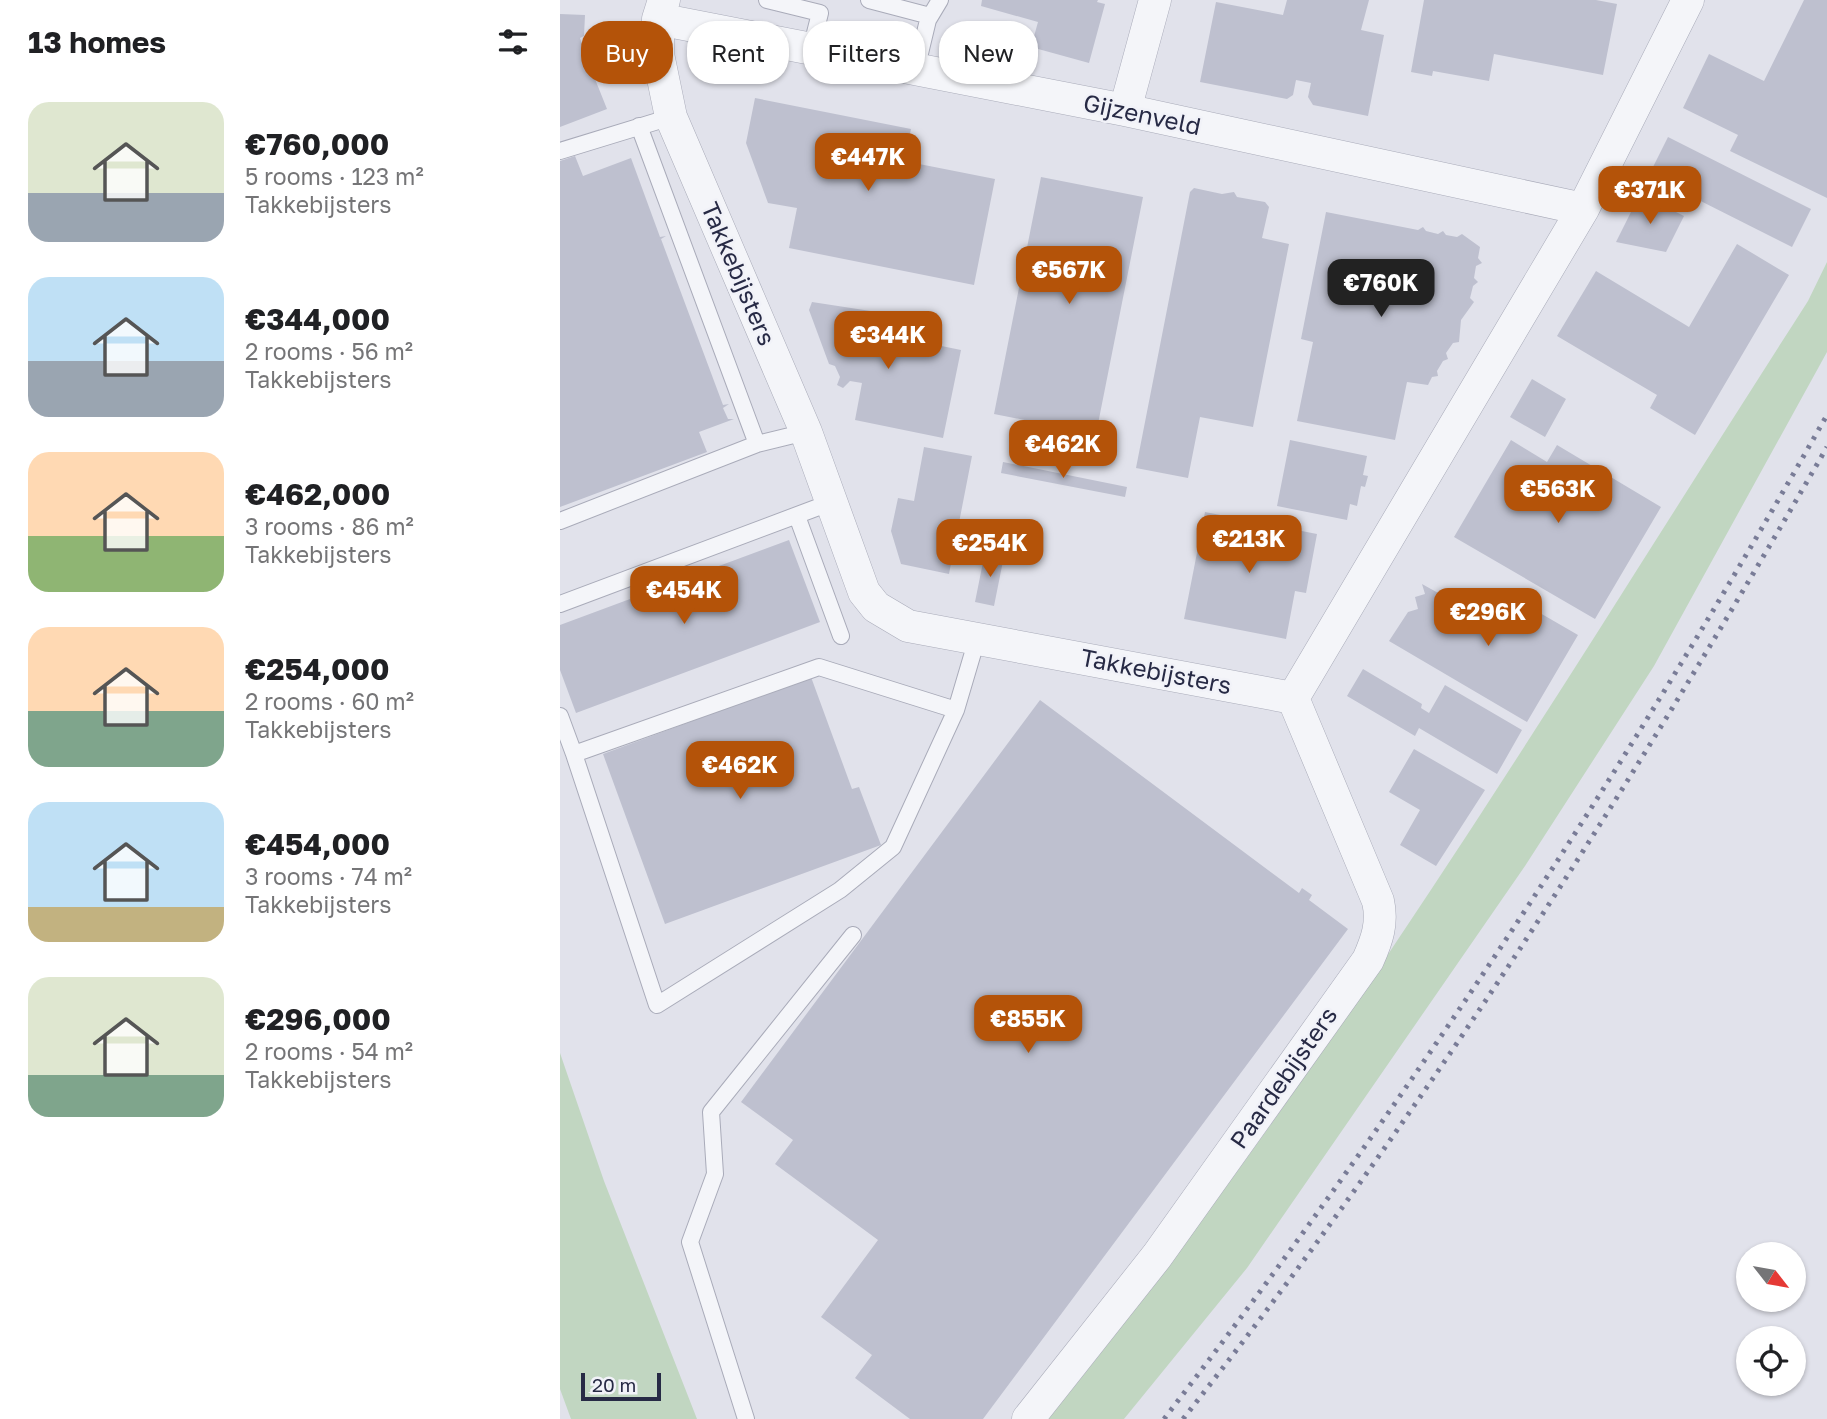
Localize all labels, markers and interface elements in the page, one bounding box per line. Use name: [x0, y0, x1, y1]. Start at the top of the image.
chip: Buy: [581, 21, 673, 84]
chip: Rent: [687, 21, 789, 84]
chip: Filters: [803, 21, 925, 84]
chip: New: [939, 21, 1038, 84]
icon: filters: [494, 23, 532, 61]
text: 13 homes: [28, 24, 166, 60]
street label: Gijzenveld: [1081, 87, 1204, 140]
text: €760,000: [245, 126, 389, 162]
icon: home: [84, 130, 168, 214]
pin: €447K: [819, 134, 917, 193]
text: €447K: [831, 142, 905, 170]
text: 5 rooms · 123 m²: [245, 162, 424, 190]
pin: €371K: [1601, 166, 1699, 226]
text: €371K: [1614, 175, 1686, 203]
text: Takkebijsters: [245, 190, 391, 218]
street label: Takkebijsters: [696, 197, 783, 349]
pin: €567K: [1020, 246, 1118, 306]
text: €567K: [1032, 255, 1106, 283]
pin: €760K: [1332, 260, 1430, 319]
text: €760K: [1344, 268, 1418, 296]
text: €344,000: [245, 301, 390, 337]
icon: home: [84, 305, 168, 389]
pin: €344K: [839, 312, 937, 371]
text: €344K: [850, 320, 926, 348]
text: 2 rooms · 56 m²: [245, 337, 413, 365]
text: Takkebijsters: [245, 365, 391, 393]
pin: €462K: [1014, 420, 1112, 480]
text: €462K: [1025, 429, 1101, 457]
pin: €563K: [1509, 466, 1607, 525]
text: €563K: [1520, 474, 1596, 502]
text: €462,000: [245, 476, 390, 512]
icon: home: [84, 480, 168, 564]
text: 3 rooms · 86 m²: [245, 512, 414, 540]
pin: €213K: [1200, 516, 1298, 575]
pin: €254K: [941, 520, 1039, 579]
text: €213K: [1213, 524, 1285, 552]
text: €254K: [952, 528, 1028, 556]
text: Takkebijsters: [245, 540, 391, 568]
pin: €454K: [635, 566, 733, 626]
text: €454K: [646, 575, 722, 603]
pin: €296K: [1439, 588, 1537, 648]
text: €296K: [1450, 597, 1526, 625]
street label: Takkebijsters: [1079, 642, 1234, 699]
text: €254,000: [245, 651, 390, 687]
icon: home: [84, 655, 168, 739]
text: 2 rooms · 60 m²: [245, 687, 414, 715]
text: Takkebijsters: [245, 715, 391, 743]
pin: €462K: [691, 742, 789, 801]
text: €462K: [702, 750, 778, 778]
text: €454,000: [245, 826, 390, 862]
icon: home: [84, 830, 168, 914]
text: 3 rooms · 74 m²: [245, 862, 412, 890]
text: Takkebijsters: [245, 890, 391, 918]
pin: €855K: [979, 996, 1077, 1055]
text: €296,000: [245, 1001, 391, 1037]
street label: Paardebijsters: [1223, 1001, 1342, 1154]
text: €855K: [990, 1004, 1066, 1032]
icon: home: [84, 1005, 168, 1089]
text: 2 rooms · 54 m²: [245, 1037, 413, 1065]
text: Takkebijsters: [245, 1065, 391, 1093]
north arrow: [1736, 1242, 1806, 1312]
map controls: [1736, 1242, 1806, 1396]
button: locate: [1736, 1326, 1806, 1396]
scale bar: [581, 1370, 662, 1402]
text: 20 m: [592, 1373, 636, 1396]

